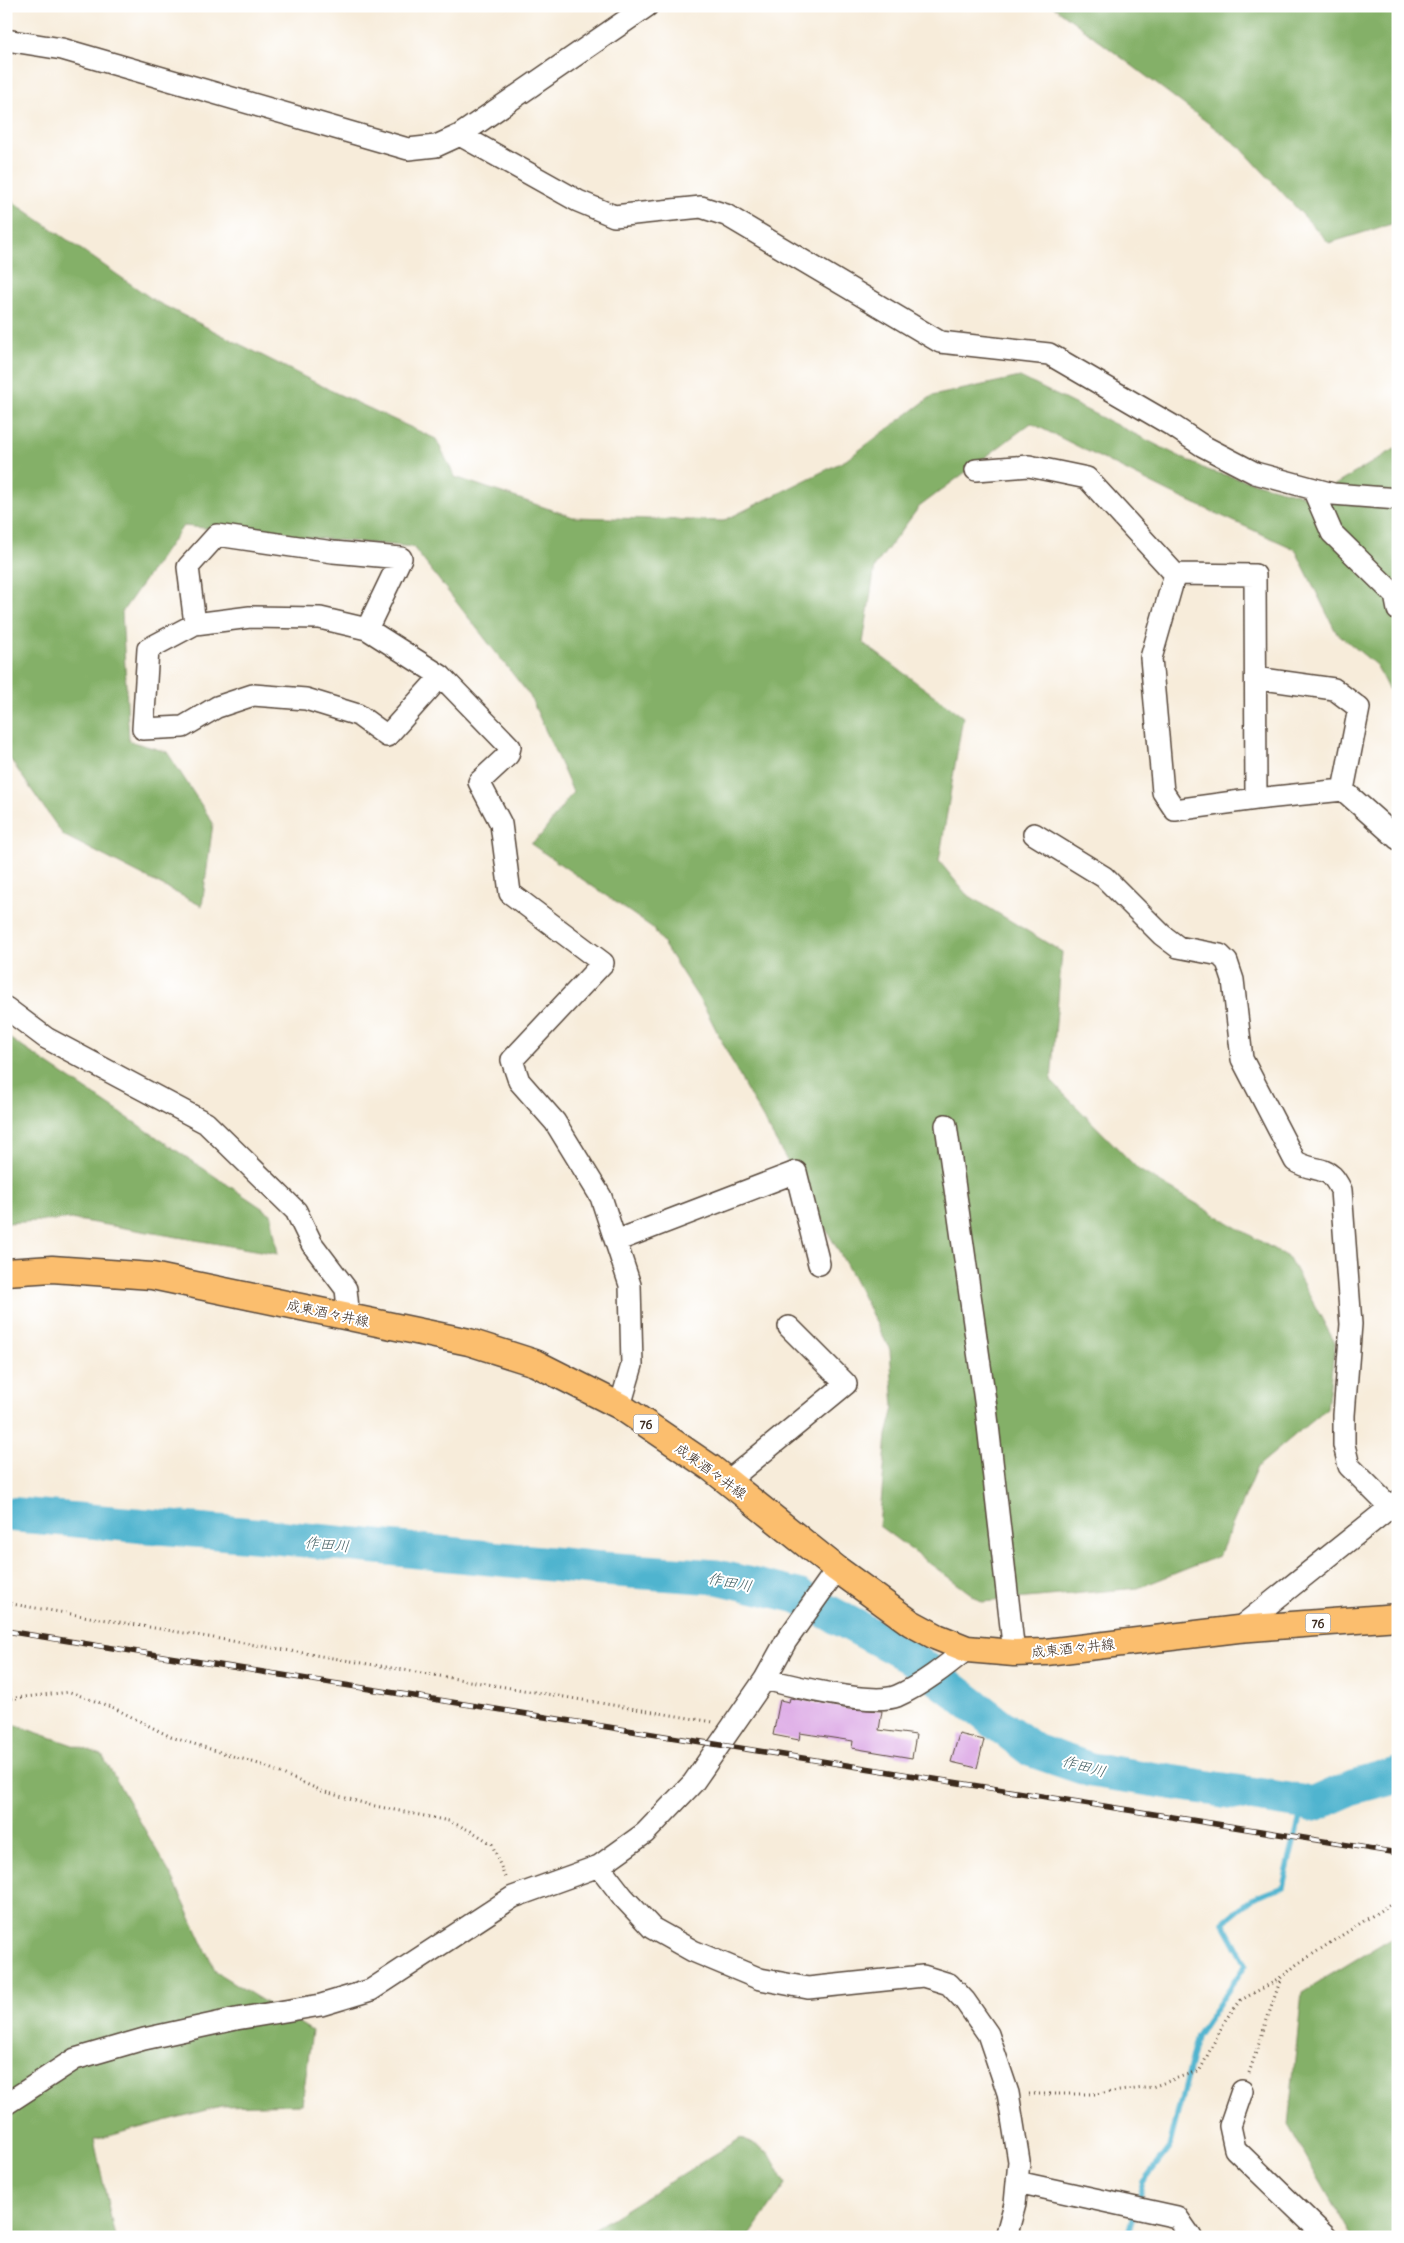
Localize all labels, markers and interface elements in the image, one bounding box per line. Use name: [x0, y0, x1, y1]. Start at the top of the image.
street label: 成東酒々井線: [285, 1295, 371, 1331]
road number: 76: [634, 1415, 658, 1434]
street label: 成東酒々井線: [672, 1439, 750, 1503]
water label: 作田川: [304, 1533, 350, 1555]
water label: 作田川: [706, 1568, 754, 1596]
road number: 76: [1306, 1614, 1330, 1632]
street label: 成東酒々井線: [1030, 1635, 1116, 1661]
water label: 作田川: [1060, 1751, 1108, 1781]

